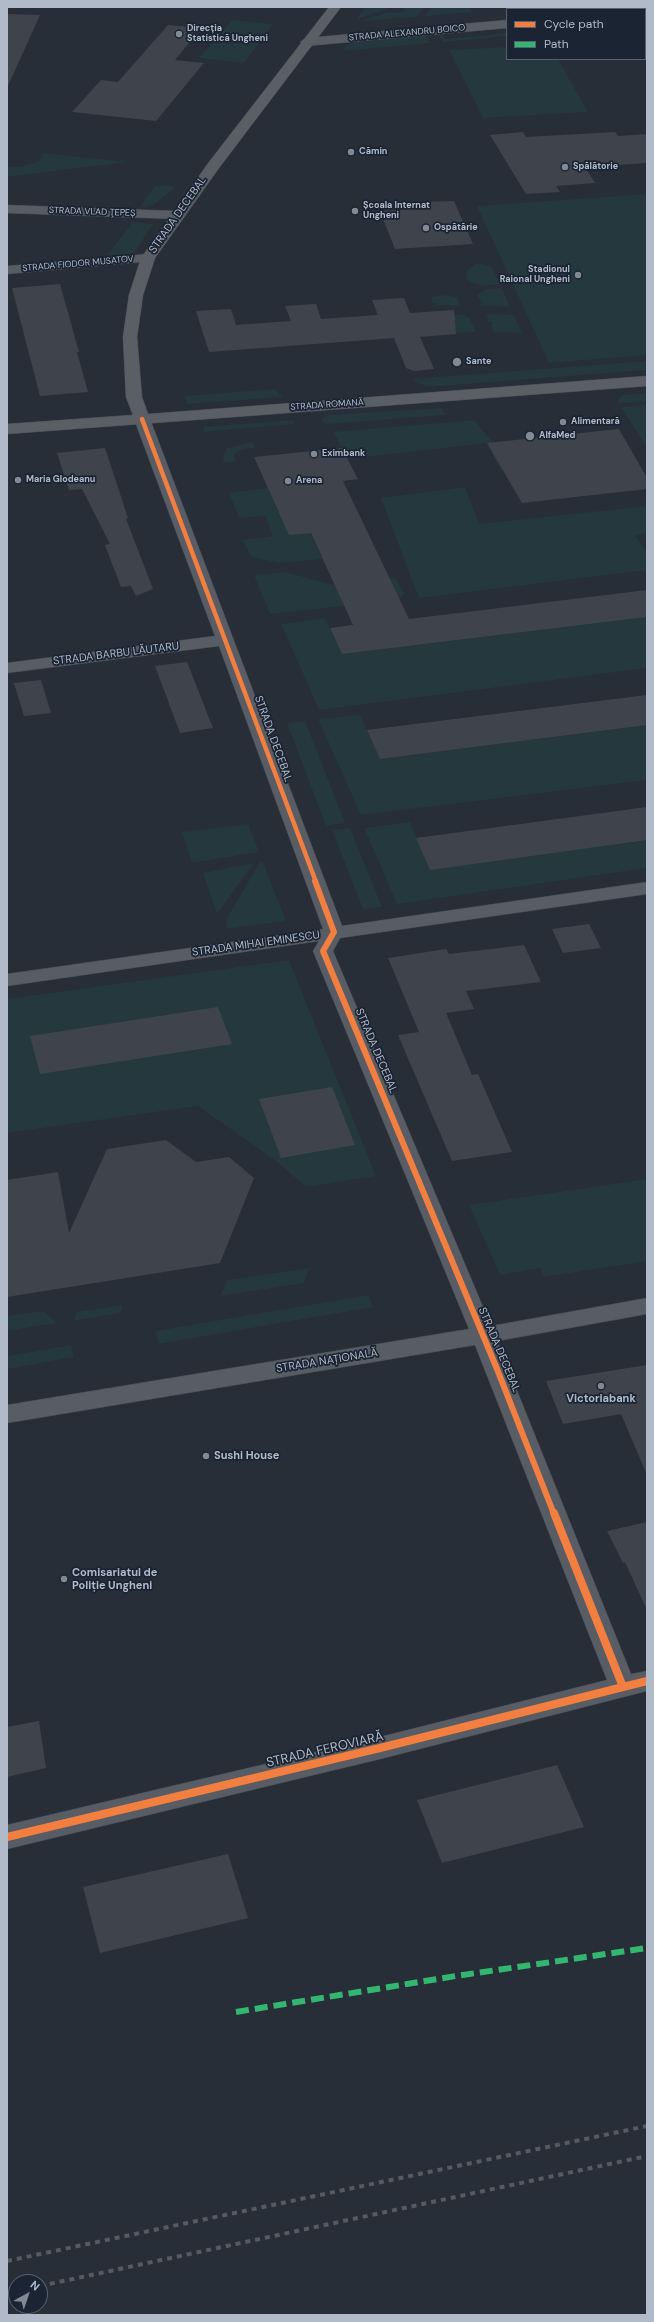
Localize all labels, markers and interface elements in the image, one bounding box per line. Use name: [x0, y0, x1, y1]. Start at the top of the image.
legend: [506, 8, 646, 60]
text: Cycle path: [544, 16, 604, 32]
street label: STRADA ALEXANDRU BOICO: [348, 23, 466, 43]
place label: Direcția Statistică Ungheni: [187, 24, 268, 45]
marker: Direcția Statistică Ungheni: [174, 29, 184, 39]
text: Path: [544, 36, 569, 52]
marker: Cămin: [346, 147, 356, 157]
place label: Cămin: [359, 147, 387, 157]
marker: Spălătorie: [560, 162, 570, 172]
place label: Spălătorie: [573, 162, 618, 172]
street label: STRADA DECEBAL: [147, 174, 209, 256]
place label: Școala Internat Ungheni: [363, 201, 430, 222]
street label: STRADA VLAD ŢEPEȘ: [49, 205, 135, 219]
marker: Școala Internat Ungheni: [350, 206, 360, 216]
marker: Ospătărie: [421, 223, 431, 233]
place label: Ospătărie: [434, 223, 478, 233]
street label: STRADA FIODOR MUSATOV: [22, 254, 134, 274]
place label: Stadionul Raional Ungheni: [500, 265, 570, 286]
marker: Stadionul Raional Ungheni: [573, 270, 583, 280]
marker: Sante: [451, 356, 463, 368]
place label: Sante: [466, 357, 491, 367]
street label: STRADA ROMANĂ: [290, 397, 364, 413]
marker: Alimentară: [558, 417, 568, 427]
place label: Alimentară: [571, 417, 620, 427]
marker: AlfaMed: [524, 430, 536, 442]
place label: AlfaMed: [539, 431, 576, 441]
marker: Eximbank: [309, 449, 319, 459]
place label: Eximbank: [322, 449, 365, 459]
marker: Maria Glodeanu: [13, 475, 23, 485]
place label: Maria Glodeanu: [26, 475, 95, 485]
marker: Arena: [283, 476, 293, 486]
place label: Arena: [296, 476, 322, 486]
street label: STRADA BARBU LĂUTARU: [52, 640, 180, 668]
street label: STRADA DECEBAL: [251, 694, 295, 784]
street label: STRADA MIHAI EMINESCU: [191, 928, 321, 960]
street label: STRADA DECEBAL: [352, 1007, 400, 1095]
street label: STRADA DECEBAL: [475, 1306, 523, 1394]
street label: STRADA NAȚIONALĂ: [275, 1346, 379, 1376]
marker: Victoriabank: [596, 1381, 606, 1391]
place label: Victoriabank: [566, 1392, 636, 1406]
place label: Sushi House: [214, 1449, 279, 1463]
marker: Sushi House: [201, 1451, 211, 1461]
place label: Comisariatul de Poliție Ungheni: [72, 1566, 157, 1592]
marker: Comisariatul de Poliție Ungheni: [59, 1574, 69, 1584]
street label: STRADA FEROVIARĂ: [265, 1729, 385, 1771]
north arrow: [8, 2274, 48, 2314]
text: N: [27, 2278, 43, 2294]

